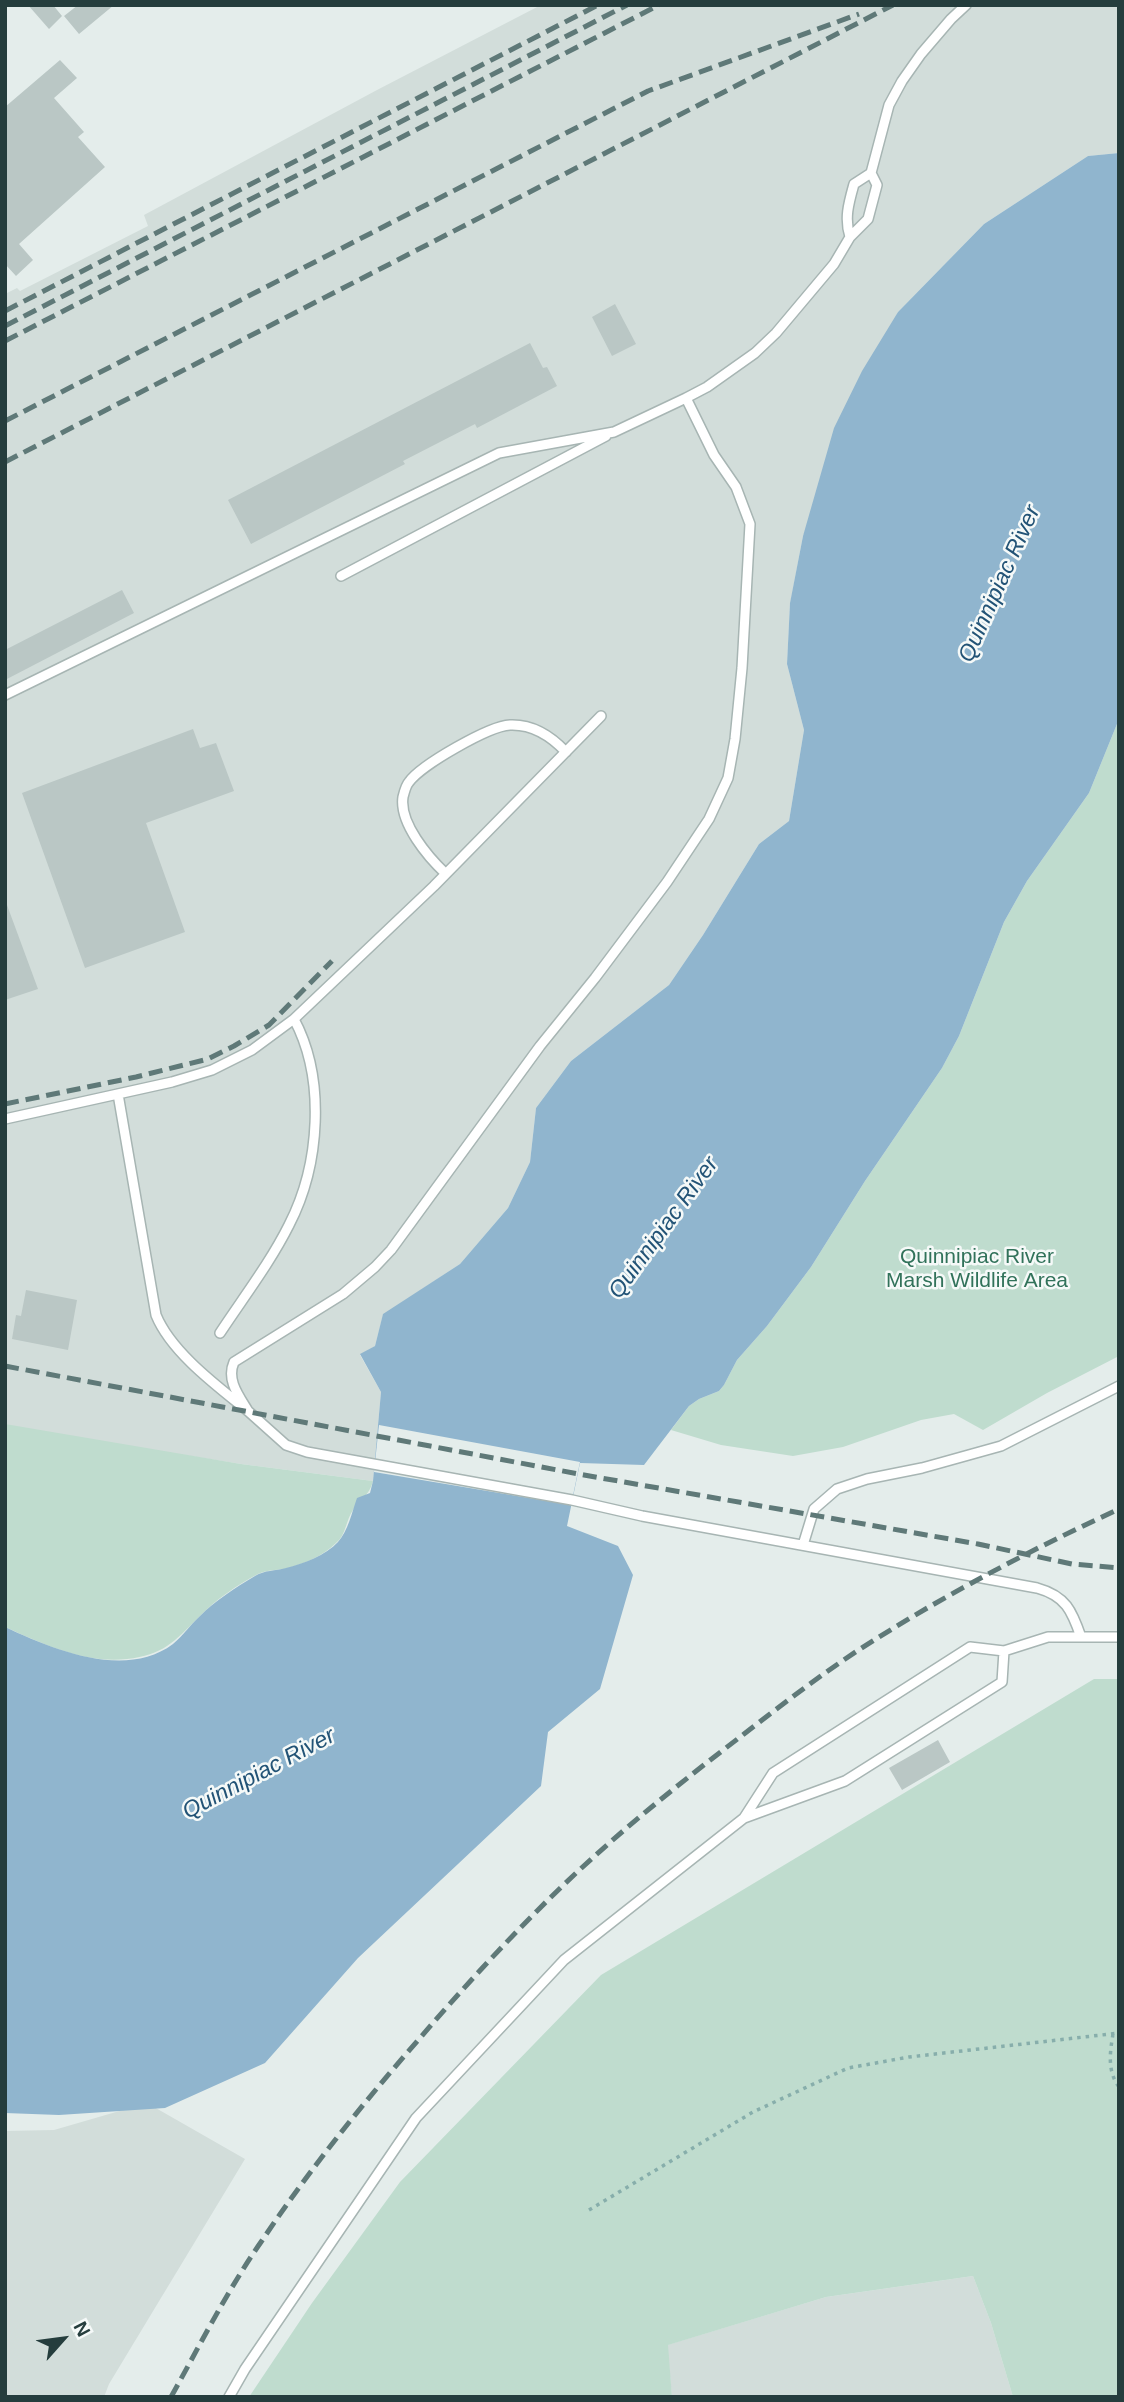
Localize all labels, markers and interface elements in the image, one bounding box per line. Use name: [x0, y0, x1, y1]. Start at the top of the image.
water label: Quinnipiac River: [953, 501, 1047, 667]
water label: Quinnipiac River: [603, 1152, 725, 1304]
park label: Quinnipiac River Marsh Wildlife Area: [886, 1244, 1068, 1294]
water label: Quinnipiac River: [178, 1722, 340, 1826]
north arrow: [28, 2304, 98, 2374]
text: N: [69, 2318, 94, 2340]

